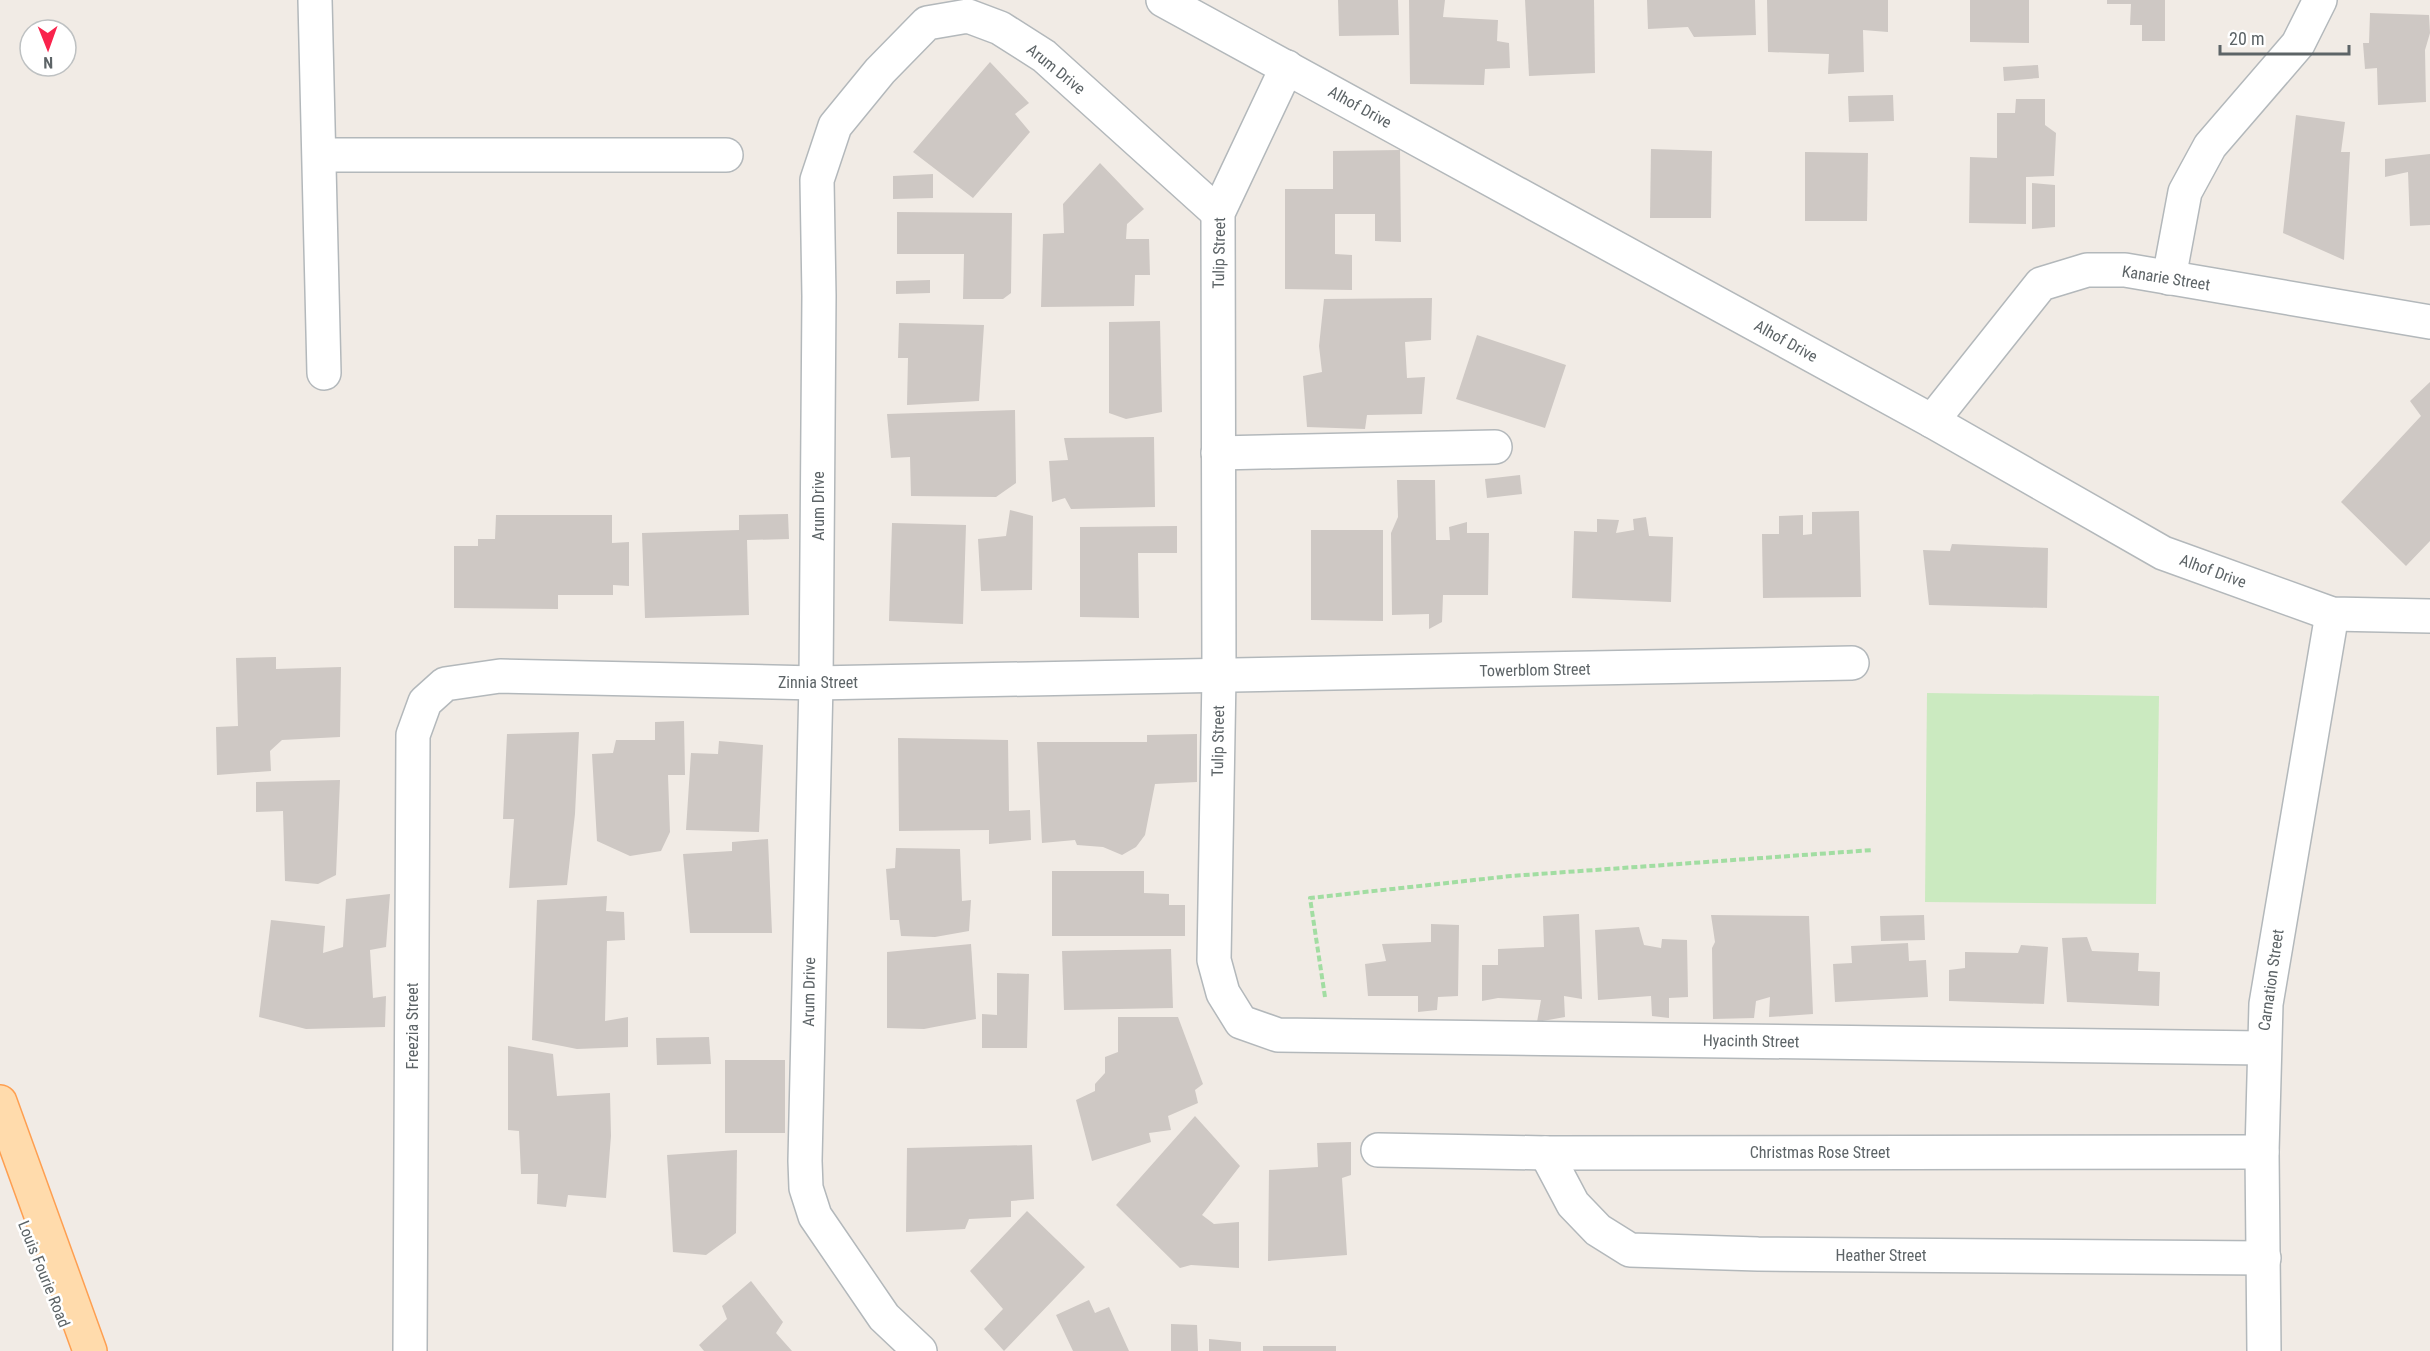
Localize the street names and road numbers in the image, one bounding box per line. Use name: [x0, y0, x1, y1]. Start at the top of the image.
street label: Arum Drive: [1023, 40, 1089, 98]
street label: Alhof Drive: [1325, 82, 1395, 132]
street label: Tulip Street: [1209, 217, 1229, 289]
street label: Kanarie Street: [2121, 262, 2212, 294]
street label: Alhof Drive: [1751, 316, 1821, 366]
street label: Arum Drive: [809, 471, 828, 541]
street label: Alhof Drive: [2177, 550, 2249, 592]
street label: Towerblom Street: [1479, 660, 1591, 680]
street label: Zinnia Street: [778, 673, 858, 692]
street label: Tulip Street: [1208, 705, 1228, 777]
street label: Carnation Street: [2254, 928, 2288, 1032]
street label: Arum Drive: [799, 957, 819, 1027]
street label: Freezia Street: [403, 982, 422, 1069]
street label: Hyacinth Street: [1703, 1031, 1800, 1051]
street label: Christmas Rose Street: [1750, 1143, 1891, 1162]
street label: Louis Fourie Road: [14, 1218, 74, 1330]
street label: Heather Street: [1835, 1246, 1927, 1265]

